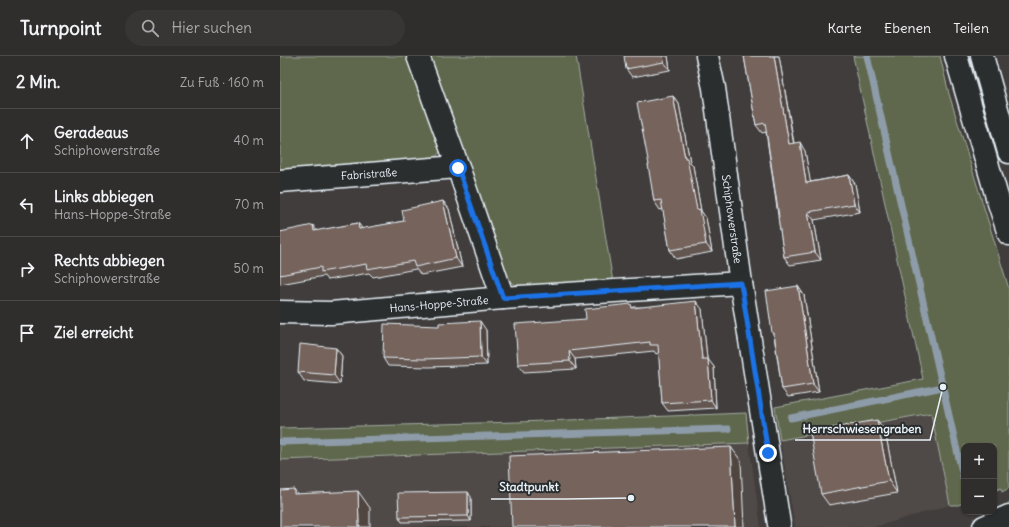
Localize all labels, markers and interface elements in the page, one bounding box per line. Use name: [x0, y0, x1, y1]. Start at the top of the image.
search box: [125, 10, 405, 46]
text: Turnpoint: [20, 16, 101, 40]
icon: search: [139, 17, 161, 39]
text: Hier suchen: [171, 18, 252, 37]
text: Karte: [828, 19, 862, 37]
text: Ebenen: [884, 19, 931, 37]
text: Teilen: [953, 19, 989, 37]
text: 2 Min.: [16, 71, 60, 93]
text: Zu Fuß · 160 m: [180, 74, 264, 91]
text: Geradeaus: [54, 123, 128, 142]
icon: ahead: [16, 130, 38, 152]
text: 40 m: [233, 132, 264, 149]
text: Schiphowerstraße: [54, 142, 160, 159]
route start: [449, 159, 467, 177]
street label: Fabristraße: [340, 165, 398, 183]
street label: Schiphowerstraße: [719, 174, 745, 264]
text: Links abbiegen: [54, 187, 154, 206]
icon: left: [16, 194, 38, 216]
text: 70 m: [235, 196, 264, 213]
text: Hans-Hoppe-Straße: [54, 206, 171, 223]
text: Rechts abbiegen: [54, 251, 165, 270]
icon: right: [16, 258, 38, 280]
text: 50 m: [233, 260, 264, 277]
text: Schiphowerstraße: [54, 270, 160, 287]
street label: Hans-Hoppe-Straße: [389, 293, 489, 315]
icon: arrive: [16, 322, 38, 344]
text: Ziel erreicht: [54, 323, 133, 342]
callout: Herrschwiesengraben: [795, 416, 930, 440]
text: Herrschwiesengraben: [802, 421, 922, 437]
map controls: [961, 443, 997, 515]
button: +: [961, 443, 997, 479]
route end: [759, 444, 777, 462]
callout: Stadtpunkt: [491, 475, 566, 499]
text: Stadtpunkt: [499, 479, 560, 495]
button: −: [961, 479, 997, 515]

